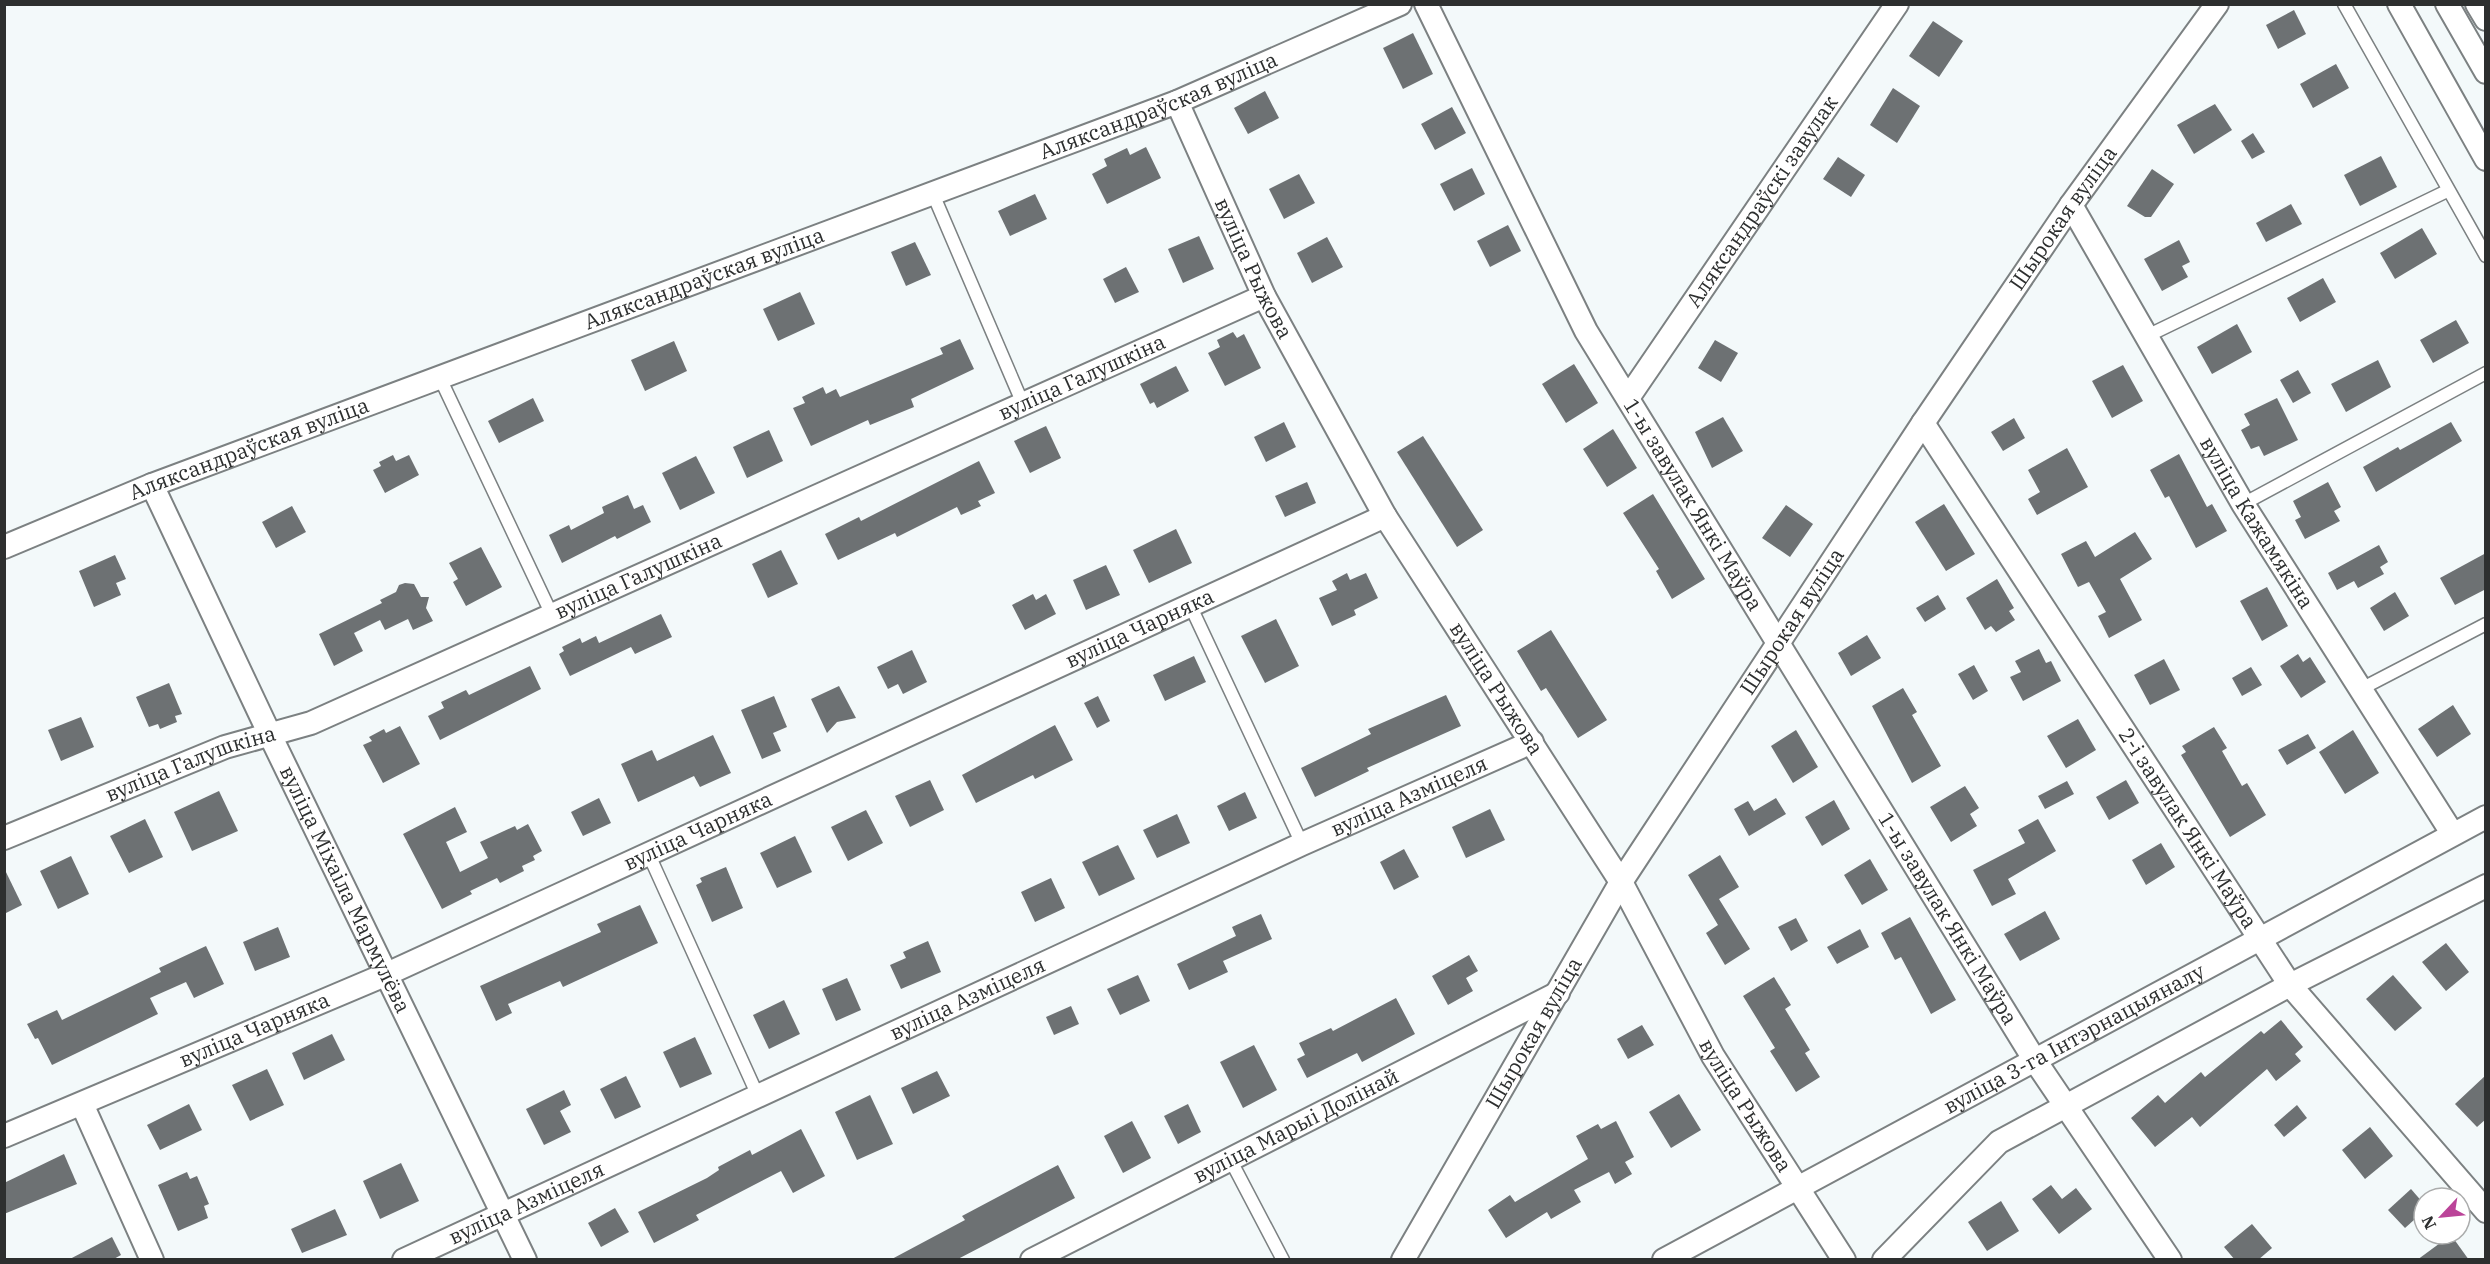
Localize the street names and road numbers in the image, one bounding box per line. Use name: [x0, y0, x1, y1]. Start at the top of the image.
street label: Аляксандраўская вуліца: [1035, 45, 1281, 165]
street label: Аляксандраўскі завулак: [1679, 89, 1844, 312]
street label: Шырокая вуліца: [2002, 140, 2123, 295]
street label: вуліца Рыжова: [1209, 193, 1300, 343]
street label: Аляксандраўская вуліца: [580, 220, 828, 335]
street label: вуліца Галушкіна: [993, 327, 1169, 426]
street label: Аляксандраўская вуліца: [125, 390, 372, 506]
street label: 1-ы завулак Янкі Маўра: [1618, 393, 1770, 616]
street label: вуліца Кажамякіна: [2194, 431, 2321, 614]
street label: вуліца Галушкіна: [550, 526, 726, 625]
street label: Шырокая вуліца: [1733, 542, 1850, 700]
street label: вуліца Чарняка: [1061, 581, 1218, 674]
street label: вуліца Рыжова: [1444, 616, 1550, 760]
street label: вуліца Галушкіна: [101, 719, 279, 808]
street label: 2-і завулак Янкі Маўра: [2113, 722, 2264, 934]
street label: вуліца Азміцеля: [1326, 749, 1492, 842]
street label: вуліца Міхаіла Мармулёва: [274, 761, 418, 1017]
street label: вуліца Чарняка: [619, 784, 776, 877]
street label: 1-ы завулак Янкі Маўра: [1872, 807, 2025, 1030]
street label: вуліца Азміцеля: [885, 950, 1049, 1046]
street label: Шырокая вуліца: [1478, 952, 1588, 1113]
street label: вуліца 3-га Інтэрнацыяналу: [1938, 956, 2210, 1120]
street label: вуліца Чарняка: [175, 985, 333, 1073]
street label: вуліца Рыжова: [1693, 1033, 1799, 1177]
street label: вуліца Марыі Долінай: [1188, 1061, 1403, 1189]
street label: вуліца Азміцеля: [444, 1154, 608, 1250]

